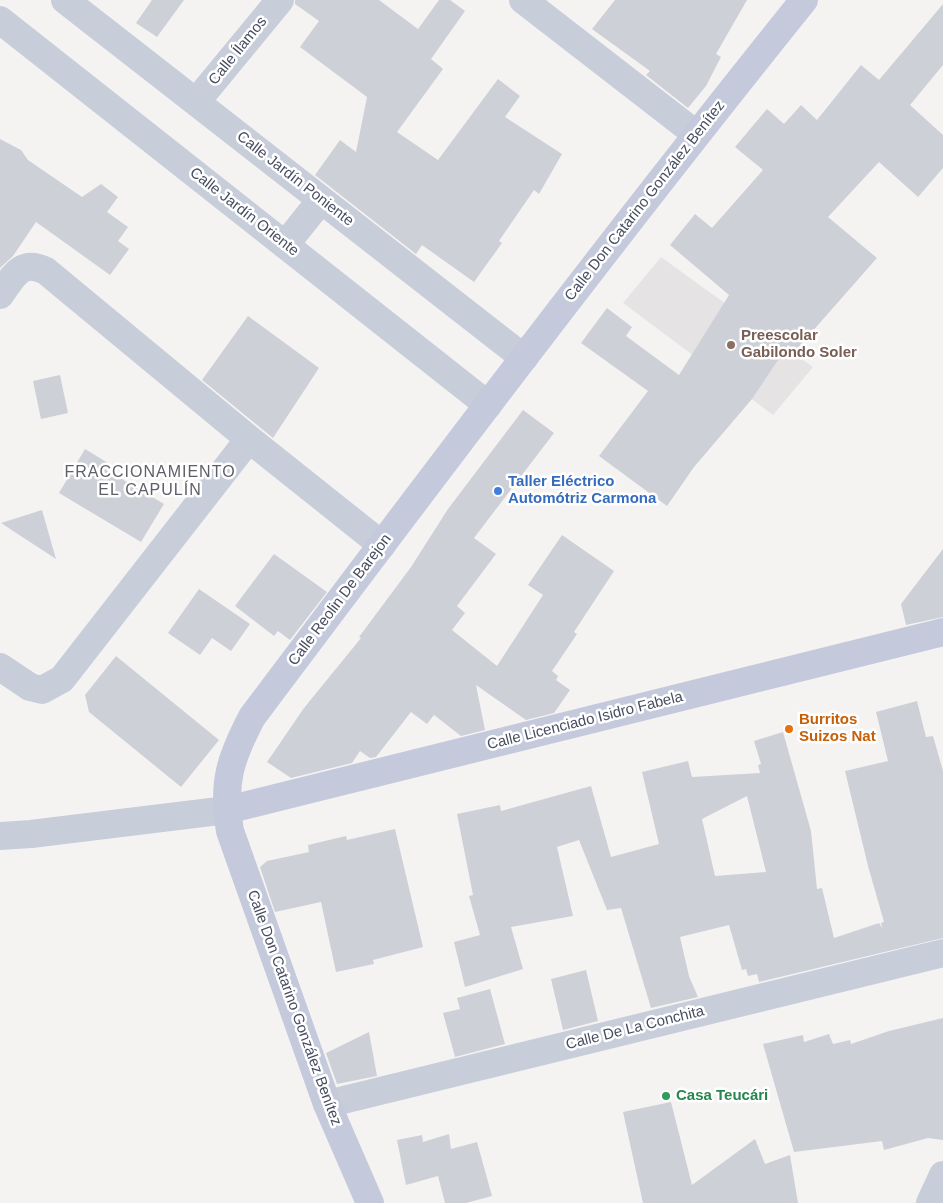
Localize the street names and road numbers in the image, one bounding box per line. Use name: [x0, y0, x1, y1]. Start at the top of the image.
street label: Calle Ílamos: [205, 13, 271, 89]
street label: Calle Don Catarino González Benítez: [561, 97, 729, 305]
street label: Calle Jardín Poniente: [233, 128, 357, 230]
street label: Calle Jardín Oriente: [186, 164, 302, 260]
street label: Calle Reolin De Barejon: [285, 531, 395, 669]
street label: Calle Licenciado Isidro Fabela: [485, 688, 685, 754]
street label: Calle Don Catarino González Benítez: [243, 888, 345, 1128]
street label: Calle De La Conchita: [564, 1002, 706, 1054]

